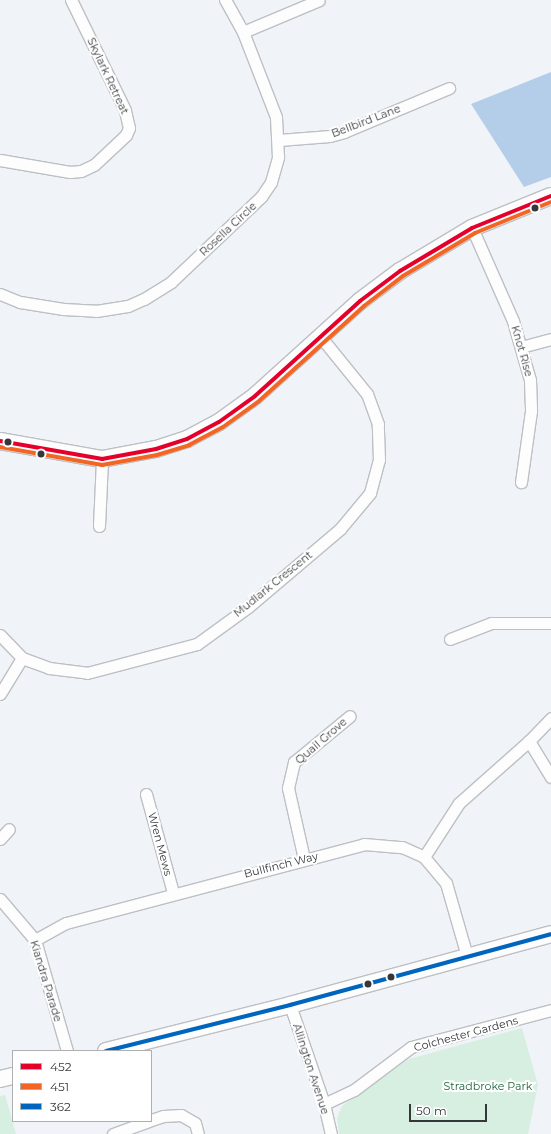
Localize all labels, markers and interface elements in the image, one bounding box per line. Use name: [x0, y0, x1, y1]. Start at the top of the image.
street label: Skylark Retreat: [84, 36, 132, 116]
street label: Bellbird Lane: [330, 102, 402, 140]
street label: Rosella Circle: [197, 199, 259, 259]
unlabelled marker: [530, 203, 540, 213]
street label: Knot Rise: [508, 324, 536, 378]
unlabelled marker: [3, 437, 13, 447]
unlabelled marker: [36, 449, 46, 459]
street label: Mudlark Crescent: [231, 548, 315, 620]
street label: Quail Grove: [293, 715, 349, 767]
street label: Wren Mews: [145, 811, 175, 877]
street label: Bullfinch Way: [243, 849, 319, 881]
street label: Kiandra Parade: [27, 939, 65, 1023]
unlabelled marker: [386, 972, 396, 982]
unlabelled marker: [363, 979, 373, 989]
street label: Colchester Gardens: [412, 1014, 520, 1054]
street label: Allington Avenue: [290, 1022, 332, 1116]
legend: [12, 1050, 152, 1122]
text: 452: [50, 1059, 71, 1074]
text: 451: [50, 1079, 69, 1094]
park label: Stradbroke Park: [444, 1079, 532, 1093]
scale bar: [411, 1096, 489, 1122]
text: 362: [50, 1099, 71, 1114]
text: 50 m: [416, 1103, 447, 1118]

